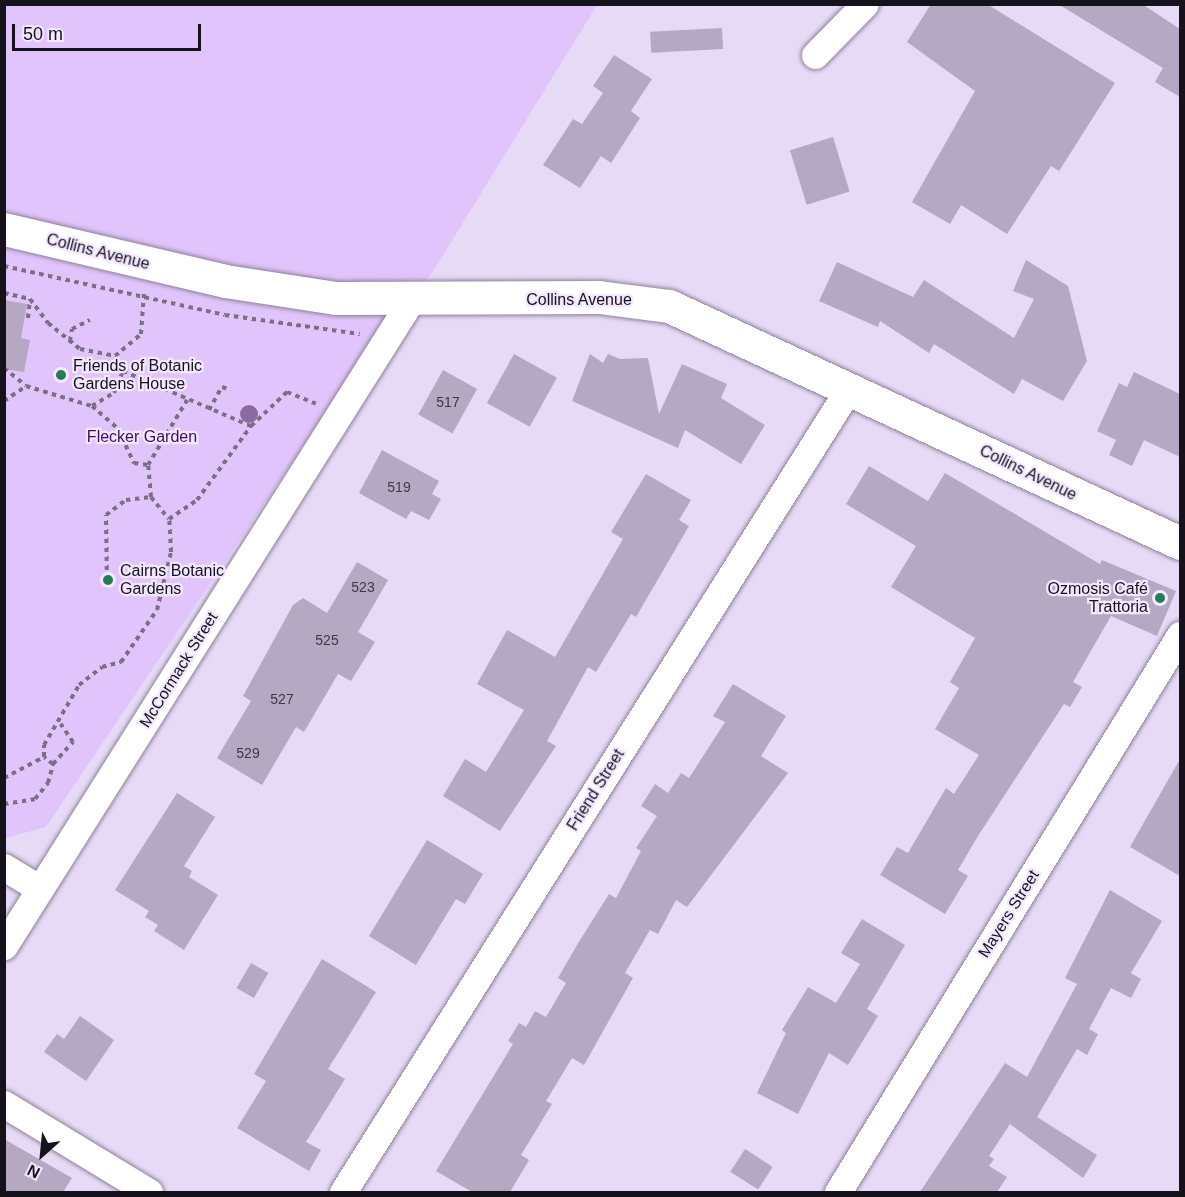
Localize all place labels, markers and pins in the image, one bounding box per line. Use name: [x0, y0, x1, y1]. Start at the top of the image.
place label: Friends of Botanic Gardens House: [73, 356, 202, 394]
marker: Friends of Botanic Gardens House: [54, 368, 68, 382]
place label: Cairns Botanic Gardens: [120, 561, 224, 599]
marker: Cairns Botanic Gardens: [101, 573, 115, 587]
place label: Ozmosis Café Trattoria: [1048, 579, 1148, 617]
marker: Ozmosis Café Trattoria: [1153, 591, 1167, 605]

